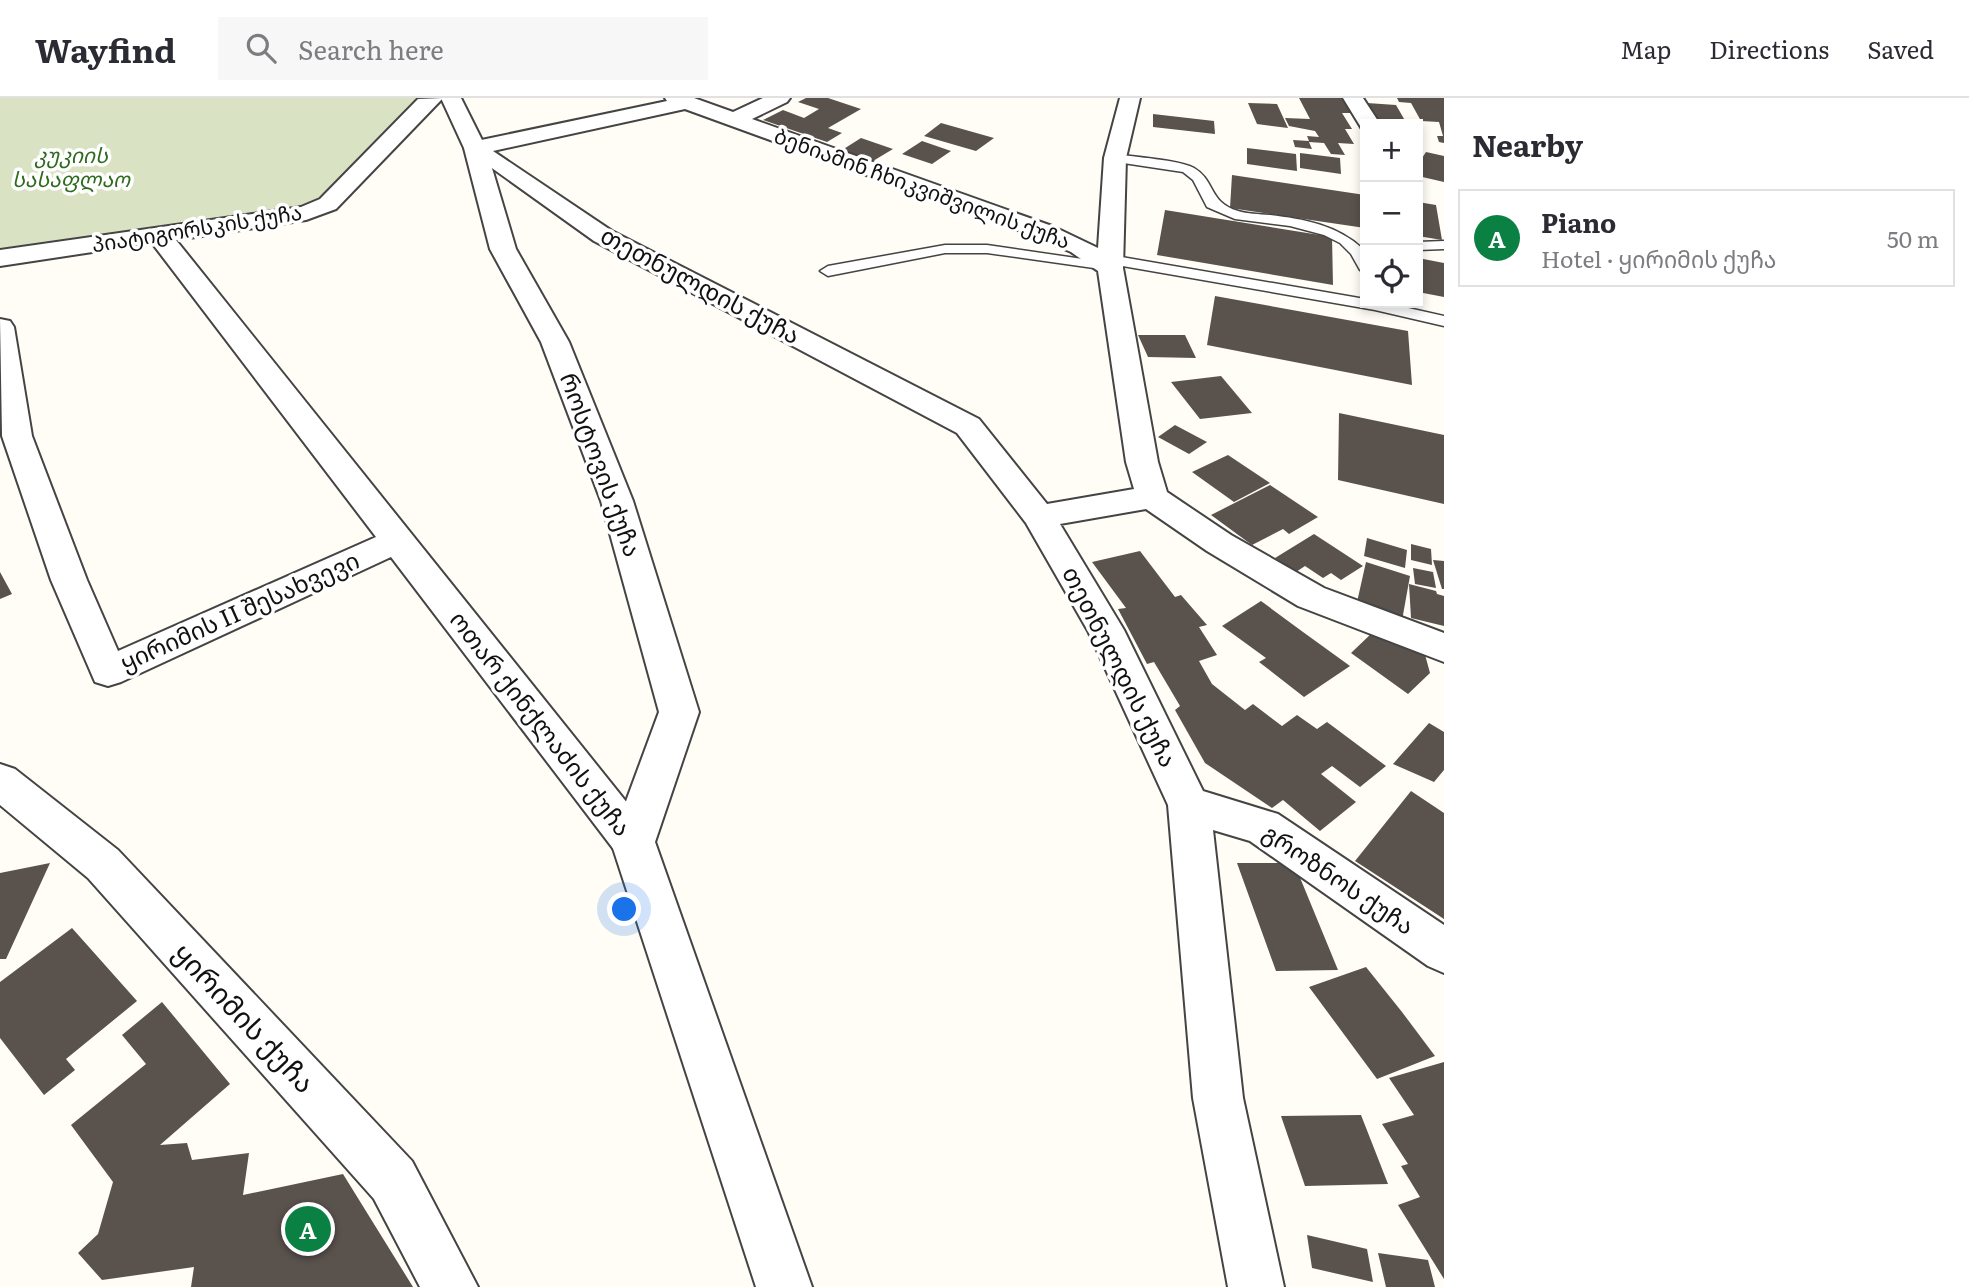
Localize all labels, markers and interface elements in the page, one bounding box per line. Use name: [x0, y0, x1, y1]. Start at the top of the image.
search box: [218, 17, 708, 80]
text: Wayfind: [35, 24, 176, 73]
icon: search: [242, 29, 280, 67]
text: Search here: [298, 29, 444, 68]
text: Map: [1620, 31, 1671, 66]
text: Directions: [1709, 31, 1829, 66]
text: Saved: [1867, 31, 1934, 66]
street label: ბენიამინ ჩხიკვიშვილის ქუჩა: [770, 119, 1075, 255]
map controls: [1360, 119, 1423, 308]
button: +: [1360, 119, 1423, 182]
text: Nearby: [1472, 122, 1583, 166]
park label: კუკიის სასაფლაო: [12, 138, 131, 193]
button: −: [1360, 182, 1423, 245]
street label: პიატიგორსკის ქუჩა: [89, 195, 304, 258]
text: Piano: [1541, 202, 1616, 241]
street label: თეთნულდის ქუჩა: [595, 216, 807, 351]
text: A: [1488, 221, 1506, 255]
text: 50 m: [1887, 221, 1939, 255]
text: Hotel · ყირიმის ქუჩა: [1541, 241, 1776, 275]
button: locate: [1360, 245, 1423, 308]
street label: როსტოვის ქუჩა: [553, 367, 652, 561]
street label: ყირიმის II შესახვევი: [114, 541, 364, 678]
street label: თეთნულდის ქუჩა: [1055, 559, 1187, 772]
street label: ოთარ ქინქლაძის ქუჩა: [443, 603, 641, 842]
street label: გროზნოს ქუჩა: [1257, 814, 1422, 942]
your location: [607, 892, 641, 926]
street label: ყირიმის ქუჩა: [165, 932, 326, 1101]
pin: A: [285, 1203, 331, 1255]

